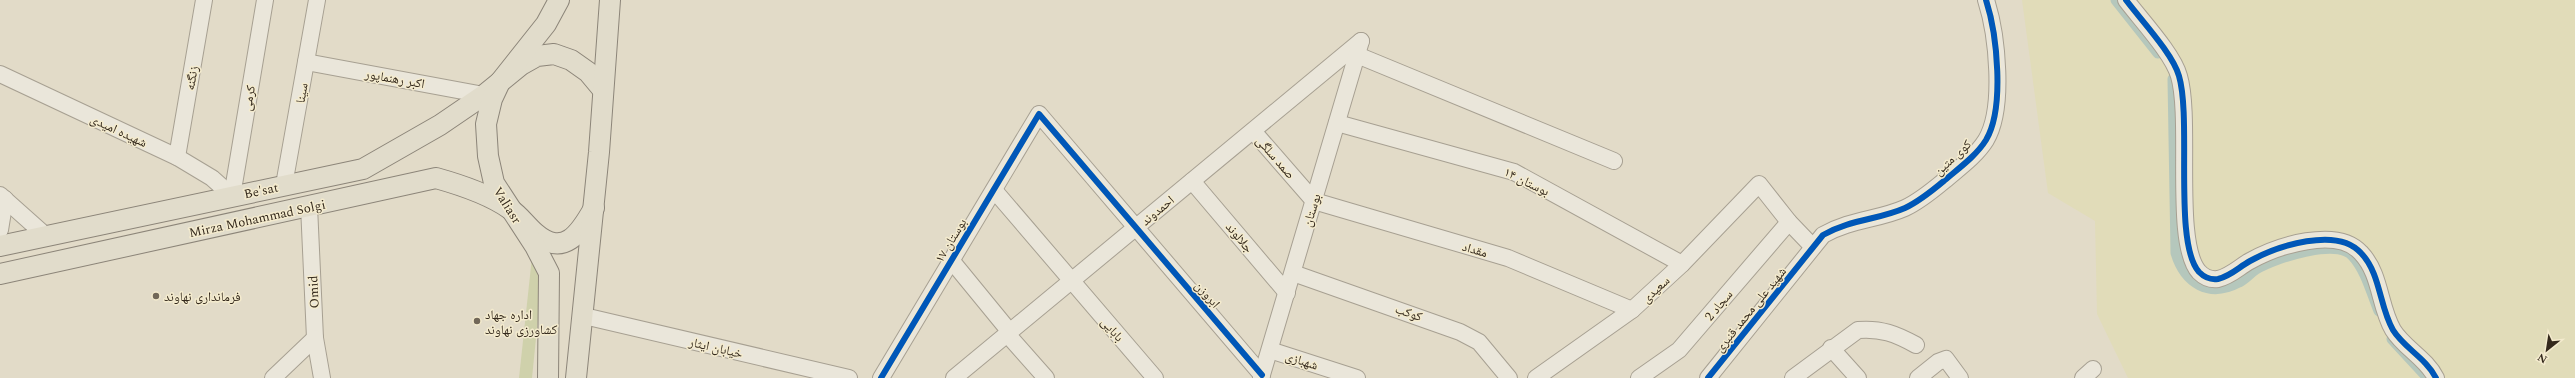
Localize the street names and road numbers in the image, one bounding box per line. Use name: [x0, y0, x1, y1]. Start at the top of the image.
street label: اکبر رهنماپور: [362, 64, 426, 94]
street label: زنگنه: [180, 65, 204, 92]
street label: سینا: [290, 81, 314, 105]
street label: کرمی: [237, 83, 261, 112]
street label: شهیده امیدی: [87, 109, 150, 153]
street label: صمد سلگی: [1251, 132, 1300, 184]
street label: کوی متین: [1929, 134, 1977, 181]
street label: بوستان ۱۴: [1500, 162, 1553, 202]
street label: Be'sat: [242, 177, 281, 204]
street label: Valiasr: [488, 183, 526, 228]
street label: احمدوند: [1136, 191, 1179, 231]
street label: بوستان: [1297, 191, 1326, 229]
street label: Mirza Mohammad Solgi: [187, 195, 327, 243]
street label: بوستان ۱۷: [930, 214, 972, 267]
street label: جلالوند: [1220, 218, 1258, 257]
street label: مقداد: [1460, 237, 1490, 263]
street label: شهید علی محمد قنبری: [1710, 262, 1792, 357]
street label: سعیدی: [1637, 271, 1675, 308]
street label: Omid: [303, 275, 325, 309]
street label: ابروزن: [1190, 277, 1225, 313]
street label: سجاد 2: [1700, 286, 1738, 326]
street label: کوکب: [1392, 299, 1425, 327]
street label: بابایی: [1096, 313, 1129, 346]
street label: خیابان ایثار: [686, 332, 745, 364]
street label: شهبازی: [1283, 346, 1321, 376]

